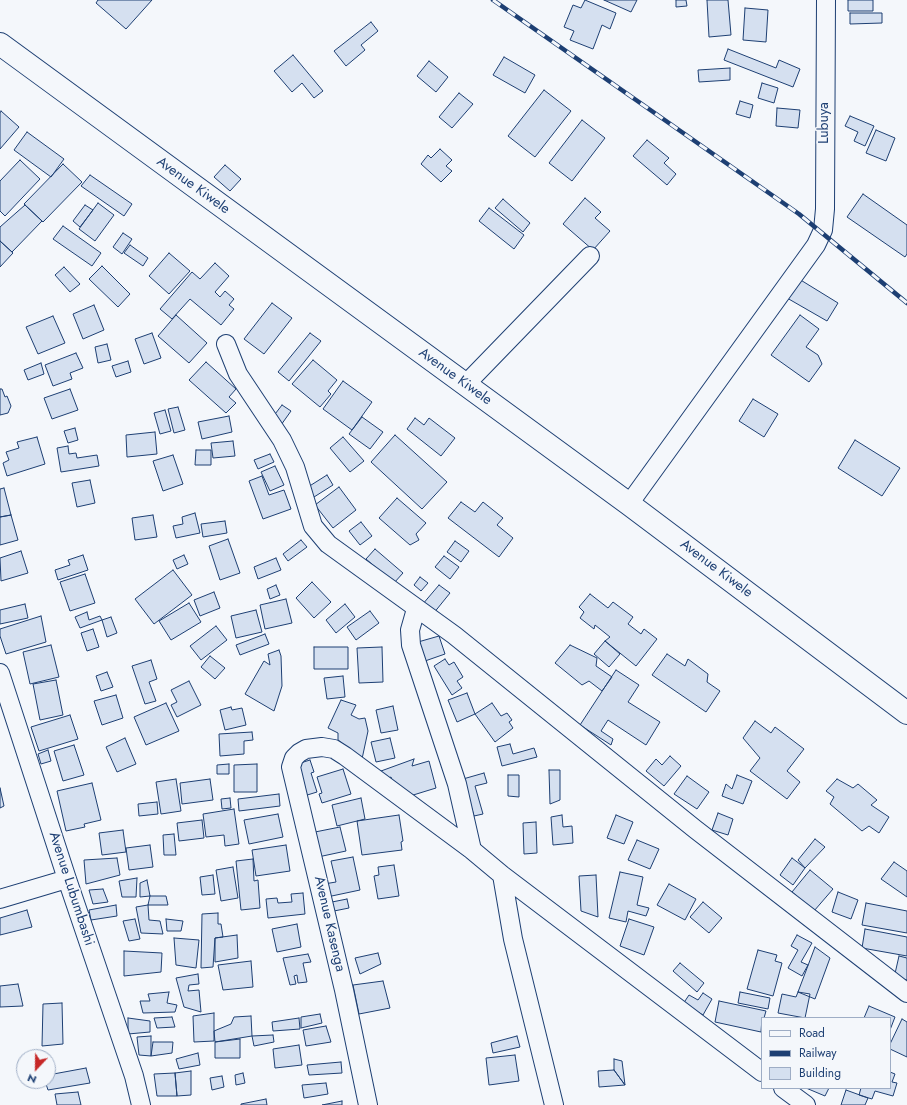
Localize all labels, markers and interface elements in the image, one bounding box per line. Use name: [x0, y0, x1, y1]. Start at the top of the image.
street label: Lubuya: [817, 102, 833, 144]
street label: Avenue Kiwele: [153, 154, 233, 218]
street label: Avenue Kiwele: [415, 345, 495, 409]
street label: Avenue Kiwele: [676, 536, 756, 602]
street label: Avenue Lubumbashi: [45, 830, 97, 948]
street label: Avenue Kasenga: [310, 875, 348, 973]
legend: [761, 1017, 891, 1089]
text: Road: [799, 1024, 825, 1042]
text: Railway: [799, 1044, 837, 1062]
north arrow: [16, 1049, 56, 1089]
text: Building: [799, 1064, 841, 1082]
text: N: [25, 1070, 39, 1088]

